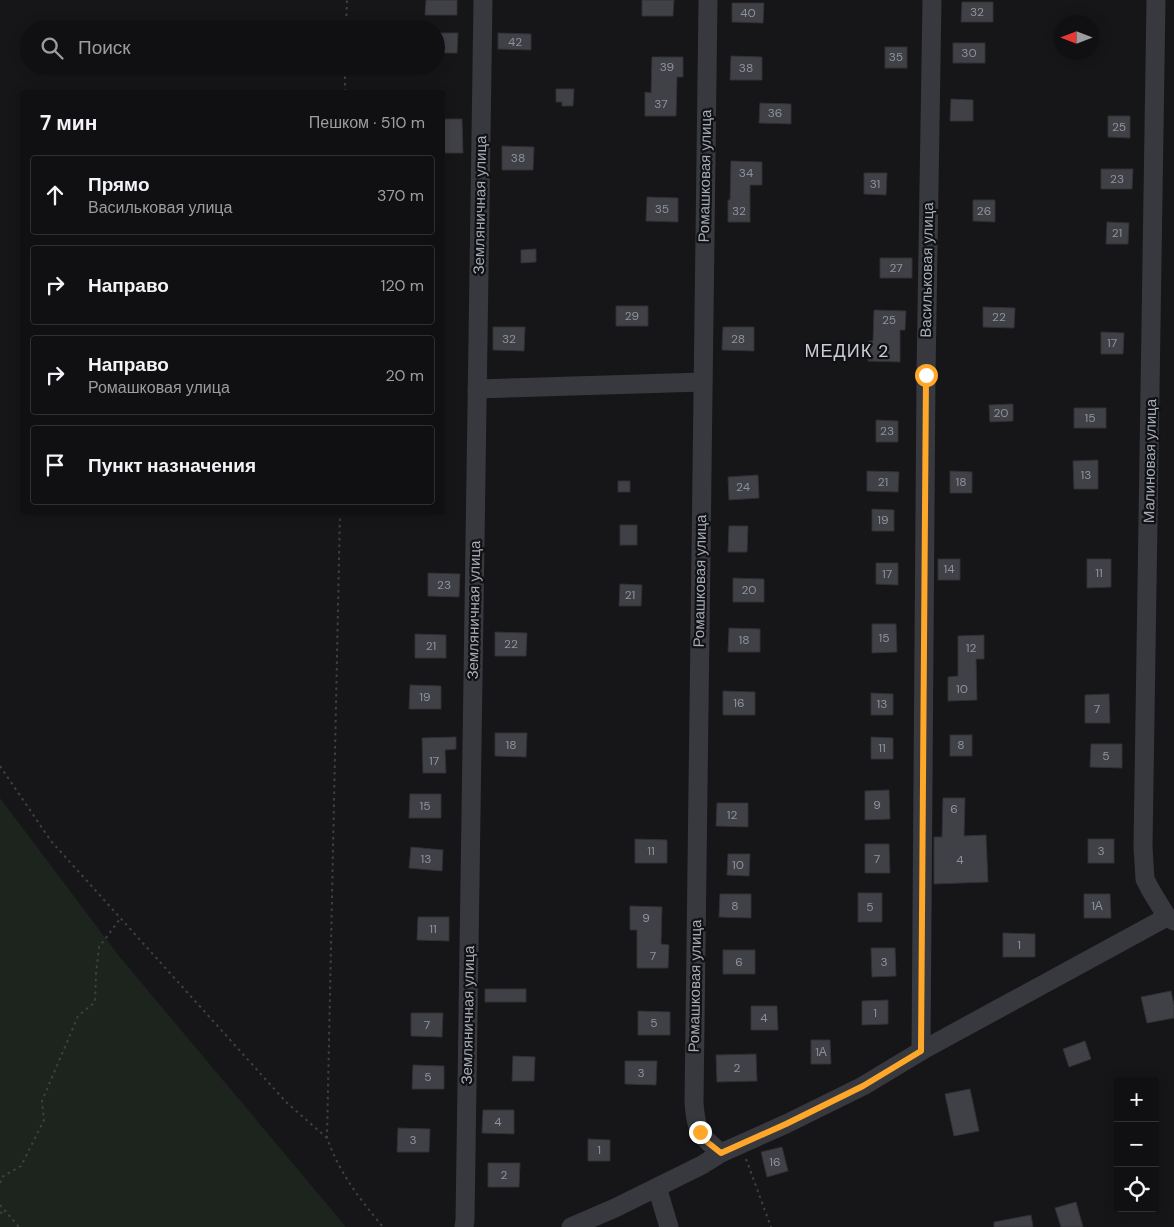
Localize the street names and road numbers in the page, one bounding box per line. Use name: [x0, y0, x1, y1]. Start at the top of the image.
street label: Ромашковая улица: [694, 109, 716, 243]
street label: Земляничная улица: [469, 135, 491, 275]
street label: Васильковая улица: [916, 202, 938, 338]
street label: Малиновая улица: [1139, 398, 1161, 523]
street label: Ромашковая улица: [689, 514, 711, 648]
street label: Земляничная улица: [463, 540, 485, 680]
street label: Ромашковая улица: [684, 919, 706, 1053]
street label: Земляничная улица: [457, 945, 479, 1085]

